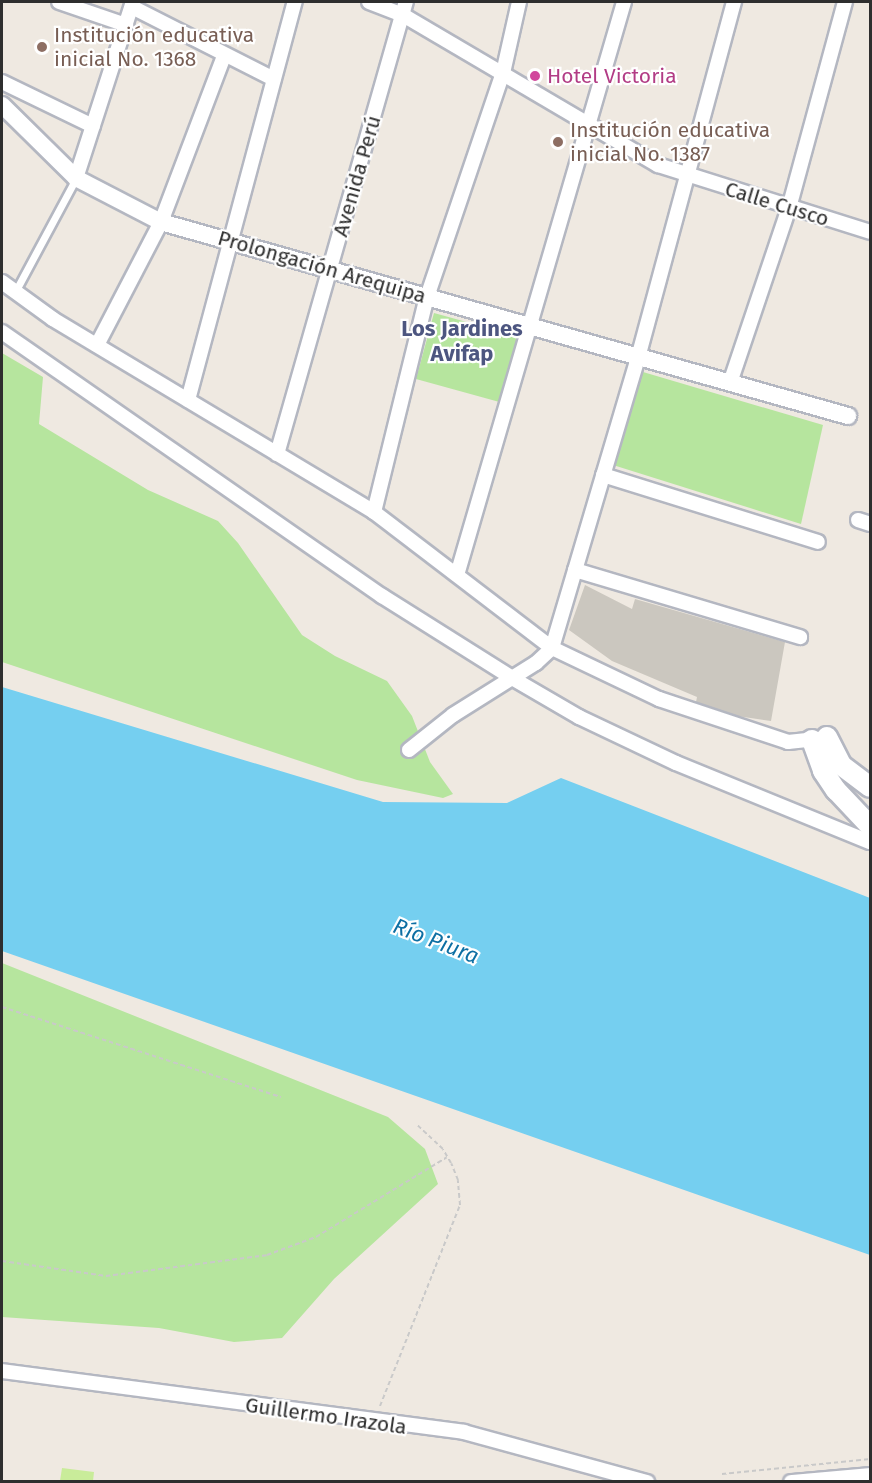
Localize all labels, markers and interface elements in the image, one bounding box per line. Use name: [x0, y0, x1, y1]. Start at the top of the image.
place label: Institución educativa inicial No. 1368: [54, 22, 254, 72]
marker: Institución educativa inicial No. 1368: [35, 40, 49, 54]
place label: Hotel Victoria: [547, 63, 677, 89]
marker: Hotel Victoria: [528, 69, 542, 83]
street label: Avenida Perú: [328, 113, 386, 239]
place label: Institución educativa inicial No. 1387: [570, 117, 770, 167]
marker: Institución educativa inicial No. 1387: [551, 135, 565, 149]
street label: Calle Cusco: [722, 176, 832, 232]
street label: Prolongación Arequipa: [215, 225, 429, 309]
district label: Los Jardines Avifap: [401, 315, 523, 366]
water label: Río Piura: [390, 913, 482, 969]
street label: Guillermo Irazola: [244, 1392, 408, 1440]

